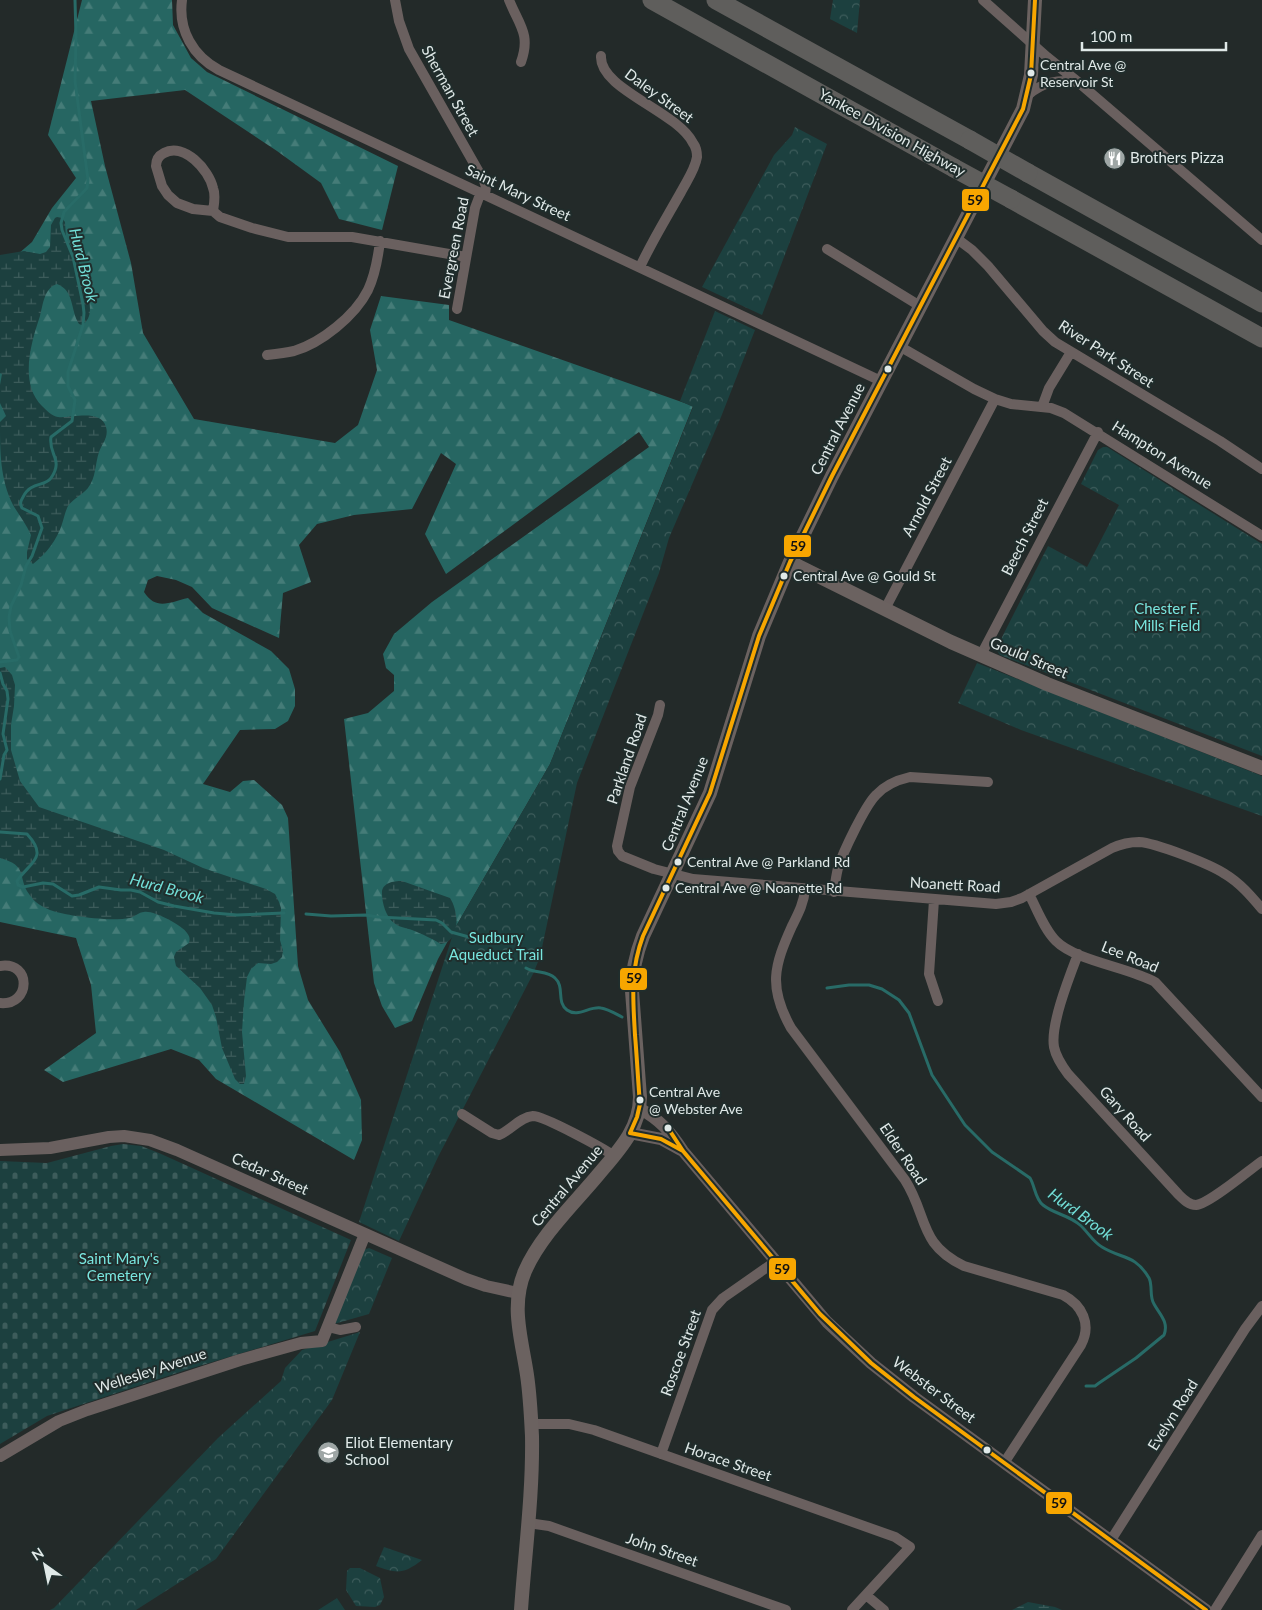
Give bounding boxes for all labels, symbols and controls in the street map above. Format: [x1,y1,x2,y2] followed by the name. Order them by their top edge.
[1082,20,1226,52] scale bar
[1090,27,1132,45] text: 100 m
[418,42,484,140] street label: Sherman Street
[1040,56,1127,90] place label: Central Ave @ Reservoir St
[622,64,698,127] street label: Daley Street
[1026,68,1036,78] marker: Central Ave @ Reservoir St
[816,84,969,180] street label: Yankee Division Highway
[1102,146,1126,170] restaurant icon: Brothers Pizza
[1130,148,1224,166] place label: Brothers Pizza
[463,160,574,225] street label: Saint Mary Street
[961,188,990,212] line badge: 59
[967,191,983,208] text: 59
[434,195,472,300] street label: Evergreen Road
[66,226,103,304] water label: Hurd Brook
[1056,316,1158,391] street label: River Park Street
[883,364,893,374] unlabelled marker
[806,380,868,478] street label: Central Avenue
[1109,416,1216,492] street label: Hampton Avenue
[898,453,955,539] street label: Arnold Street
[997,494,1052,578] street label: Beech Street
[783,534,812,558] line badge: 59
[790,537,806,554] text: 59
[793,567,936,584] place label: Central Ave @ Gould St
[779,571,789,581] marker: Central Ave @ Gould St
[1134,599,1200,634] park label: Chester F. Mills Field
[988,633,1072,682] street label: Gould Street
[602,711,650,806] street label: Parkland Road
[657,753,711,854] street label: Central Avenue
[687,853,850,870] place label: Central Ave @ Parkland Rd
[673,857,683,867] marker: Central Ave @ Parkland Rd
[128,869,207,907] water label: Hurd Brook
[909,873,1001,895] street label: Noanett Road
[675,879,842,896] place label: Central Ave @ Noanette Rd
[661,883,671,893] marker: Central Ave @ Noanette Rd
[449,928,543,963] park label: Sudbury Aqueduct Trail
[1099,936,1162,976] street label: Lee Road
[619,967,648,991] line badge: 59
[626,969,642,986] text: 59
[1096,1082,1155,1145] street label: Gary Road
[649,1083,743,1117] place label: Central Ave @ Webster Ave
[635,1095,645,1105] marker: Central Ave @ Webster Ave
[877,1119,931,1188] street label: Elder Road
[663,1123,673,1133] unlabelled marker
[527,1141,606,1230] street label: Central Avenue
[229,1148,312,1198] street label: Cedar Street
[1045,1184,1118,1244] water label: Hurd Brook
[79,1249,159,1284] park label: Saint Mary's Cemetery
[768,1257,797,1281] line badge: 59
[774,1260,790,1277] text: 59
[656,1306,704,1398] street label: Roscoe Street
[93,1344,209,1396] street label: Wellesley Avenue
[890,1352,980,1427] street label: Webster Street
[1143,1376,1201,1453] street label: Evelyn Road
[345,1433,453,1468] place label: Eliot Elementary School
[682,1438,775,1485] street label: Horace Street
[317,1440,341,1464] school or university icon: Eliot Elementary School
[982,1445,992,1455] unlabelled marker
[1045,1491,1073,1515] line badge: 59
[1051,1494,1067,1511] text: 59
[624,1528,701,1570] street label: John Street
[20,1540,70,1590] north arrow
[28,1544,47,1564] text: N

